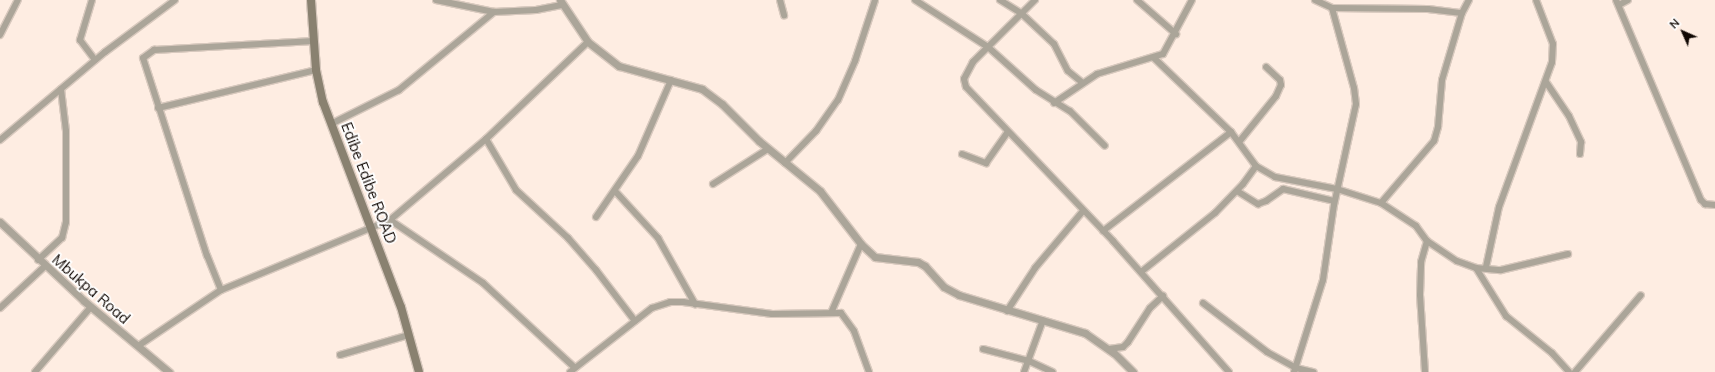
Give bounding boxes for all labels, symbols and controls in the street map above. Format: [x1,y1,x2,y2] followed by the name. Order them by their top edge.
[1663,12,1703,52] north arrow
[1667,16,1682,31] text: N
[338,120,400,246] street label: Edibe Edibe ROAD
[49,250,133,328] street label: Mbukpa Road

